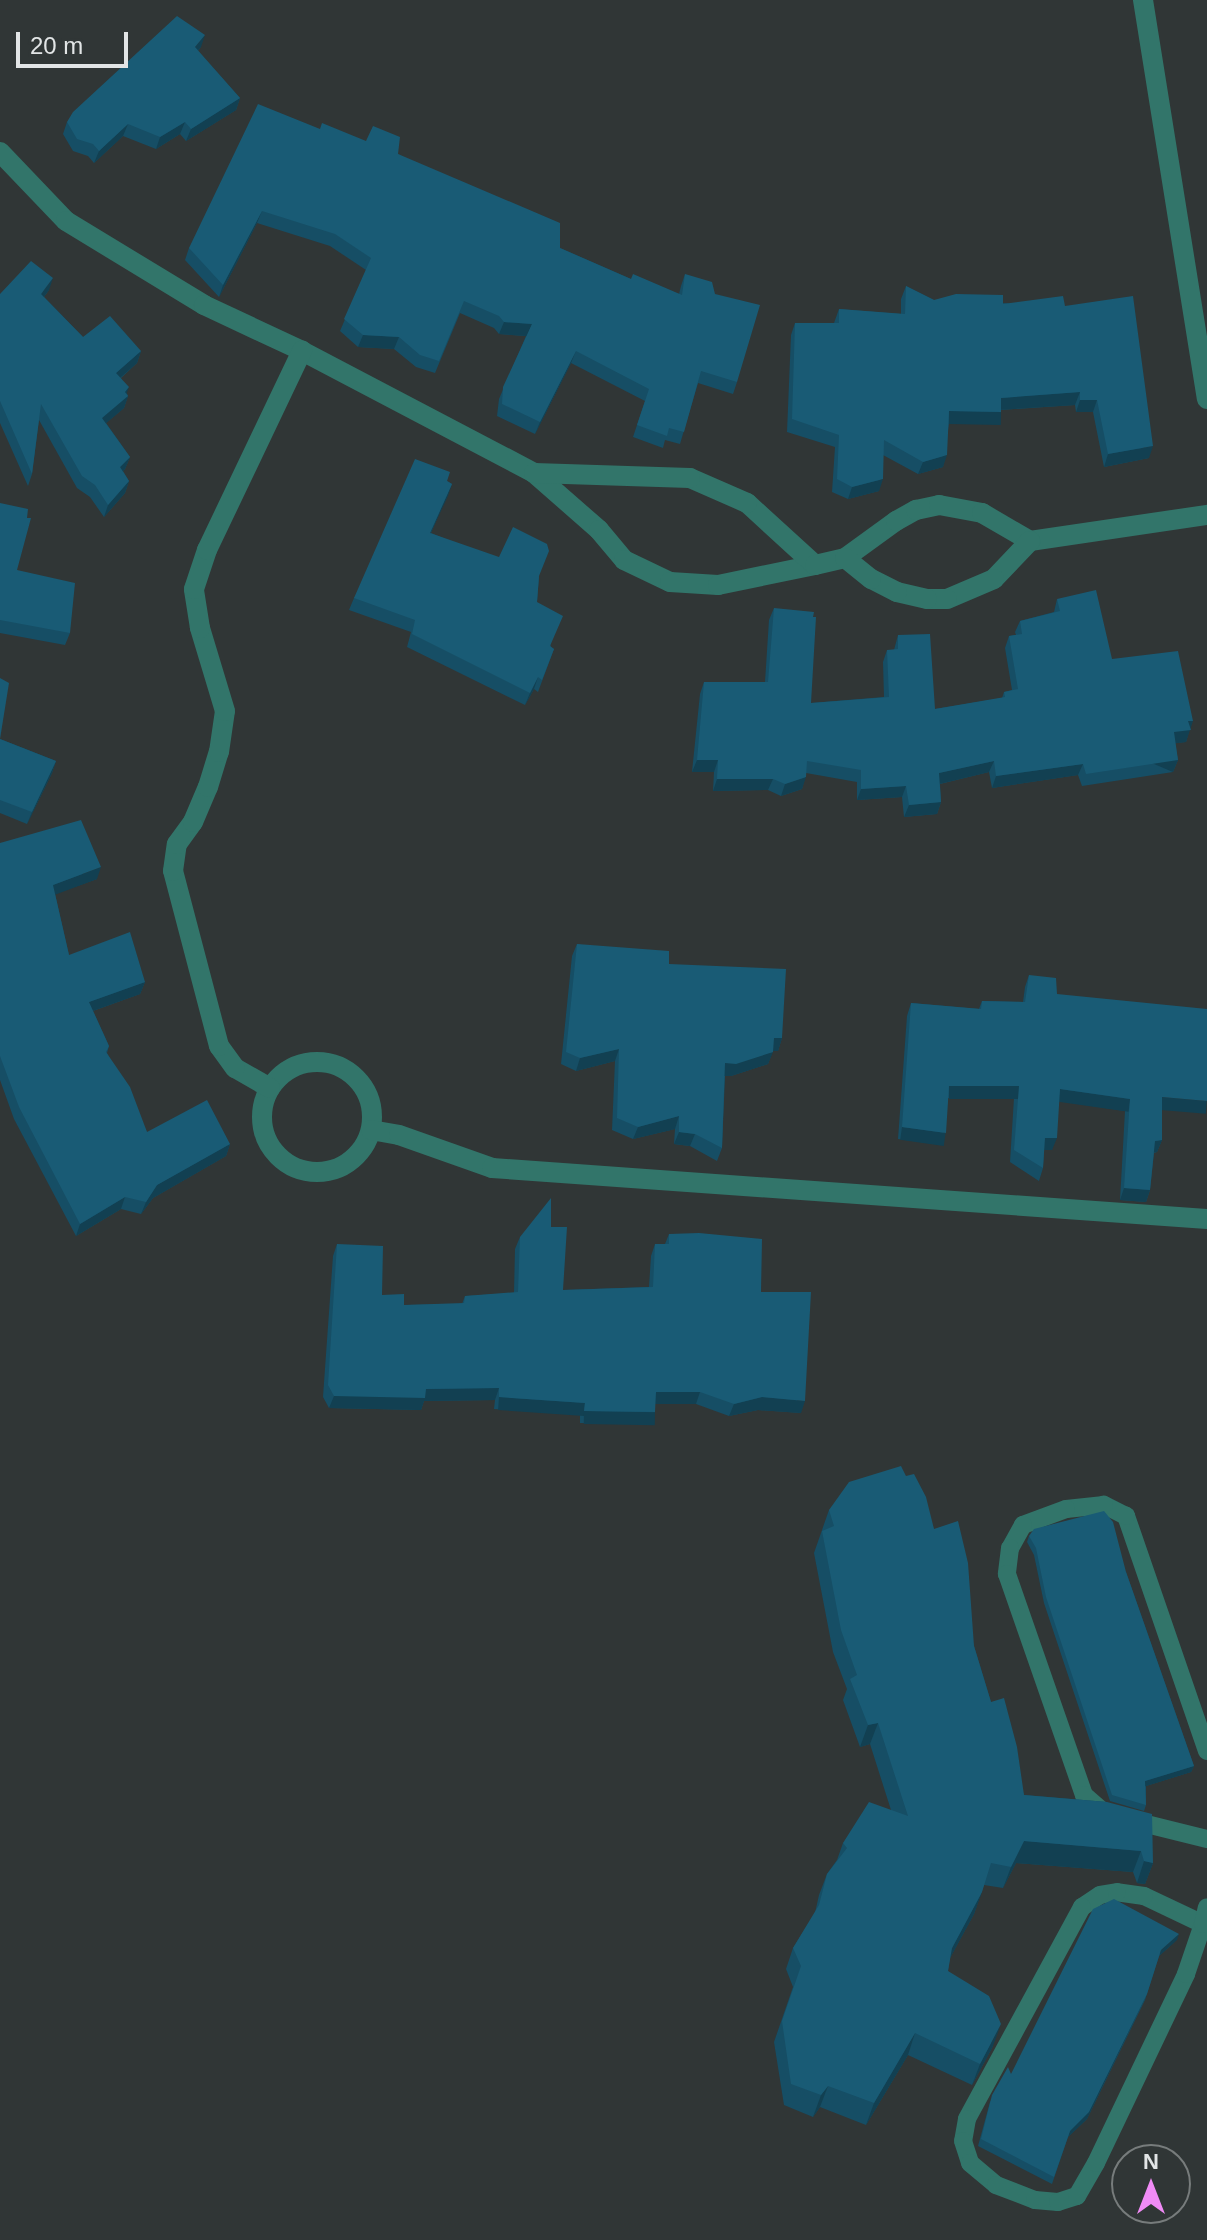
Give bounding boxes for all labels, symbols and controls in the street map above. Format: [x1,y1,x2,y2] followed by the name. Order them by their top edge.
[20,16,132,66] scale bar
[30,32,83,59] text: 20 m
[1111,2144,1191,2224] north arrow
[1143,2149,1159,2174] text: N

